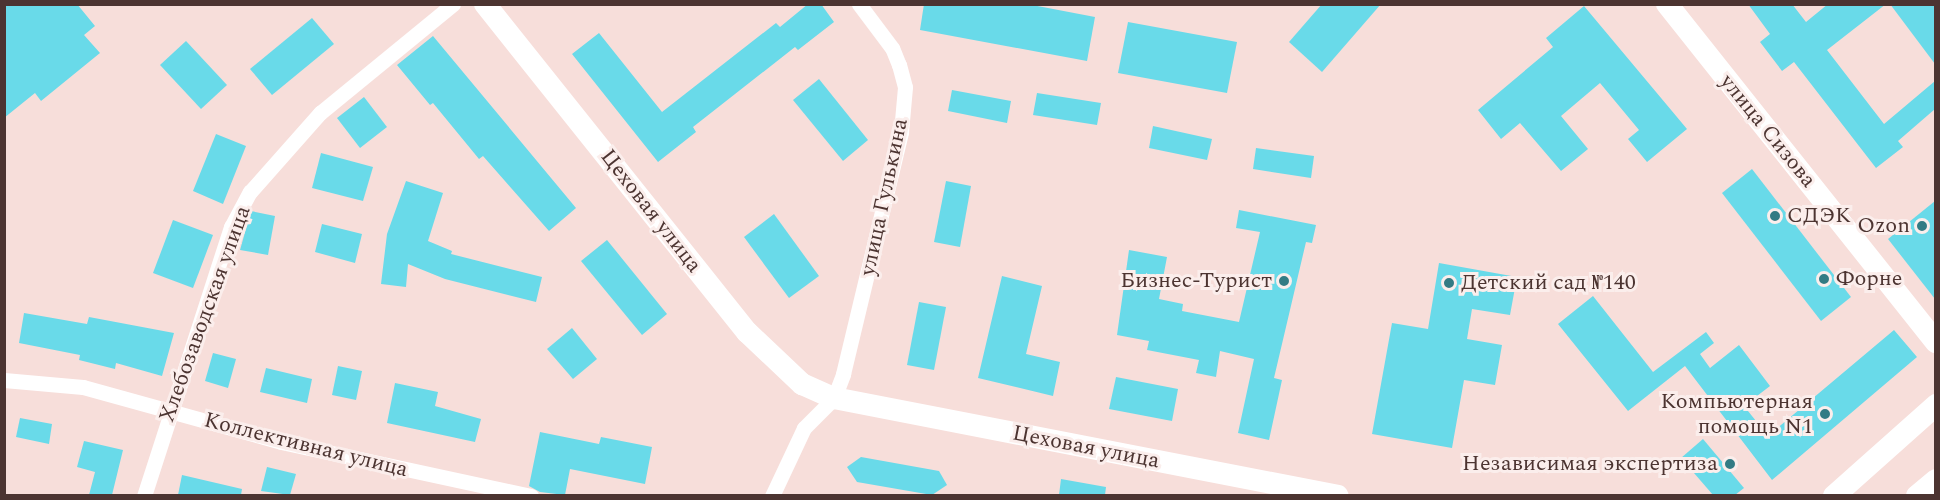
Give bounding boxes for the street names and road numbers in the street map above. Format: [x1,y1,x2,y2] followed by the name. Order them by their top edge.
[1714,69,1822,193] street label: улица Сизова
[854,116,914,278] street label: улица Гулькина
[595,144,707,278] street label: Цеховая улица
[154,202,256,426] street label: Хлебозаводская улица
[201,407,411,483] street label: Коллективная улица
[1010,420,1162,474] street label: Цеховая улица

